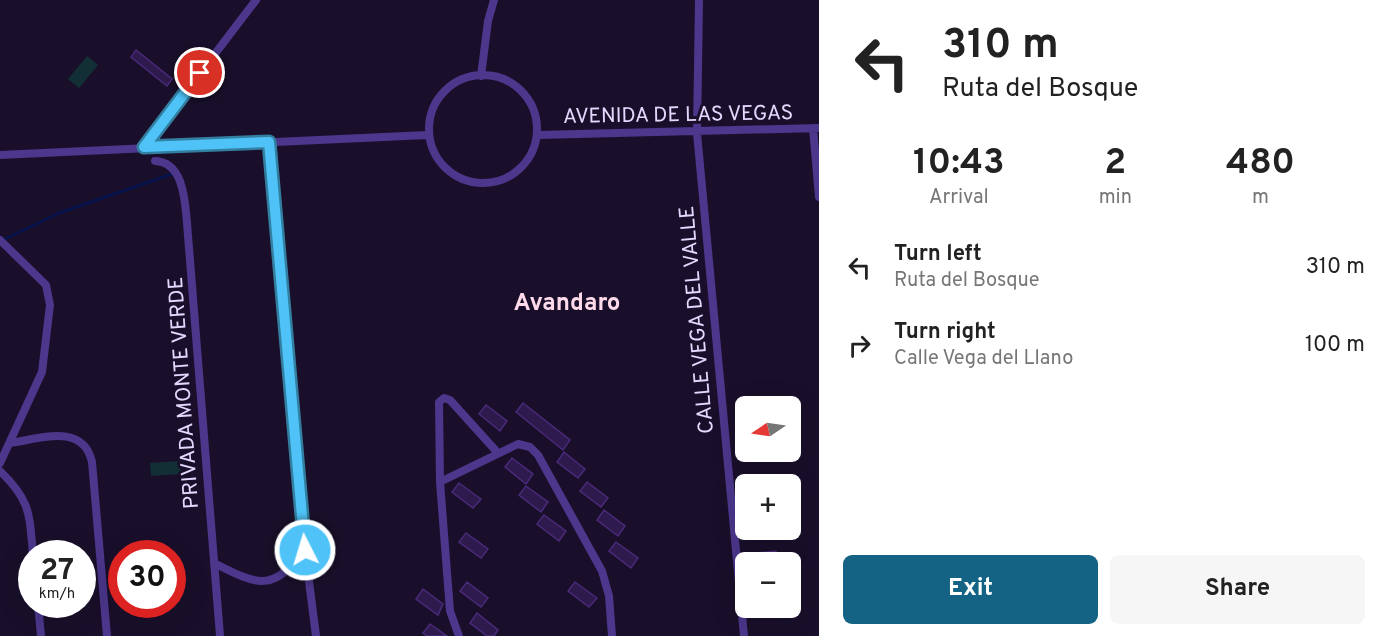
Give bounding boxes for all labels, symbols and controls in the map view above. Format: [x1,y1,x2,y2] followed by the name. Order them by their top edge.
[942,20,1059,73] text: 310 m
[843,24,921,102] icon: left
[174,47,225,98] pin
[183,56,216,89] icon: arrive
[942,72,1138,106] text: Ruta del Bosque
[563,100,793,131] street label: AVENIDA DE LAS VEGAS
[913,141,1005,187] text: 10:43
[1104,141,1126,187] text: 2
[1226,141,1295,187] text: 480
[929,185,989,211] text: Arrival
[1099,185,1132,211] text: min
[1252,185,1269,211] text: m
[674,205,721,435] street label: CALLE VEGA DEL VALLE
[894,241,982,268] text: Turn left
[843,251,876,284] icon: left
[1306,254,1365,281] text: 310 m
[894,268,1039,294] text: Ruta del Bosque
[163,276,206,510] street label: PRIVADA MONTE VERDE
[514,289,620,319] district label: Avandaro
[894,319,996,346] text: Turn right
[843,329,876,362] icon: right
[1305,332,1365,359] text: 100 m
[894,346,1073,372] text: Calle Vega del Llano
[735,396,801,462] north arrow
[735,396,801,618] map controls
[735,474,801,540] button: +
[273,518,337,582] position arrow
[108,540,186,618] speed limit sign: 30
[735,552,801,618] button: −
[40,553,74,590] text: 27
[843,555,1098,624] button: Exit
[1110,555,1365,624] button: Share
[39,585,75,604] text: km/h

